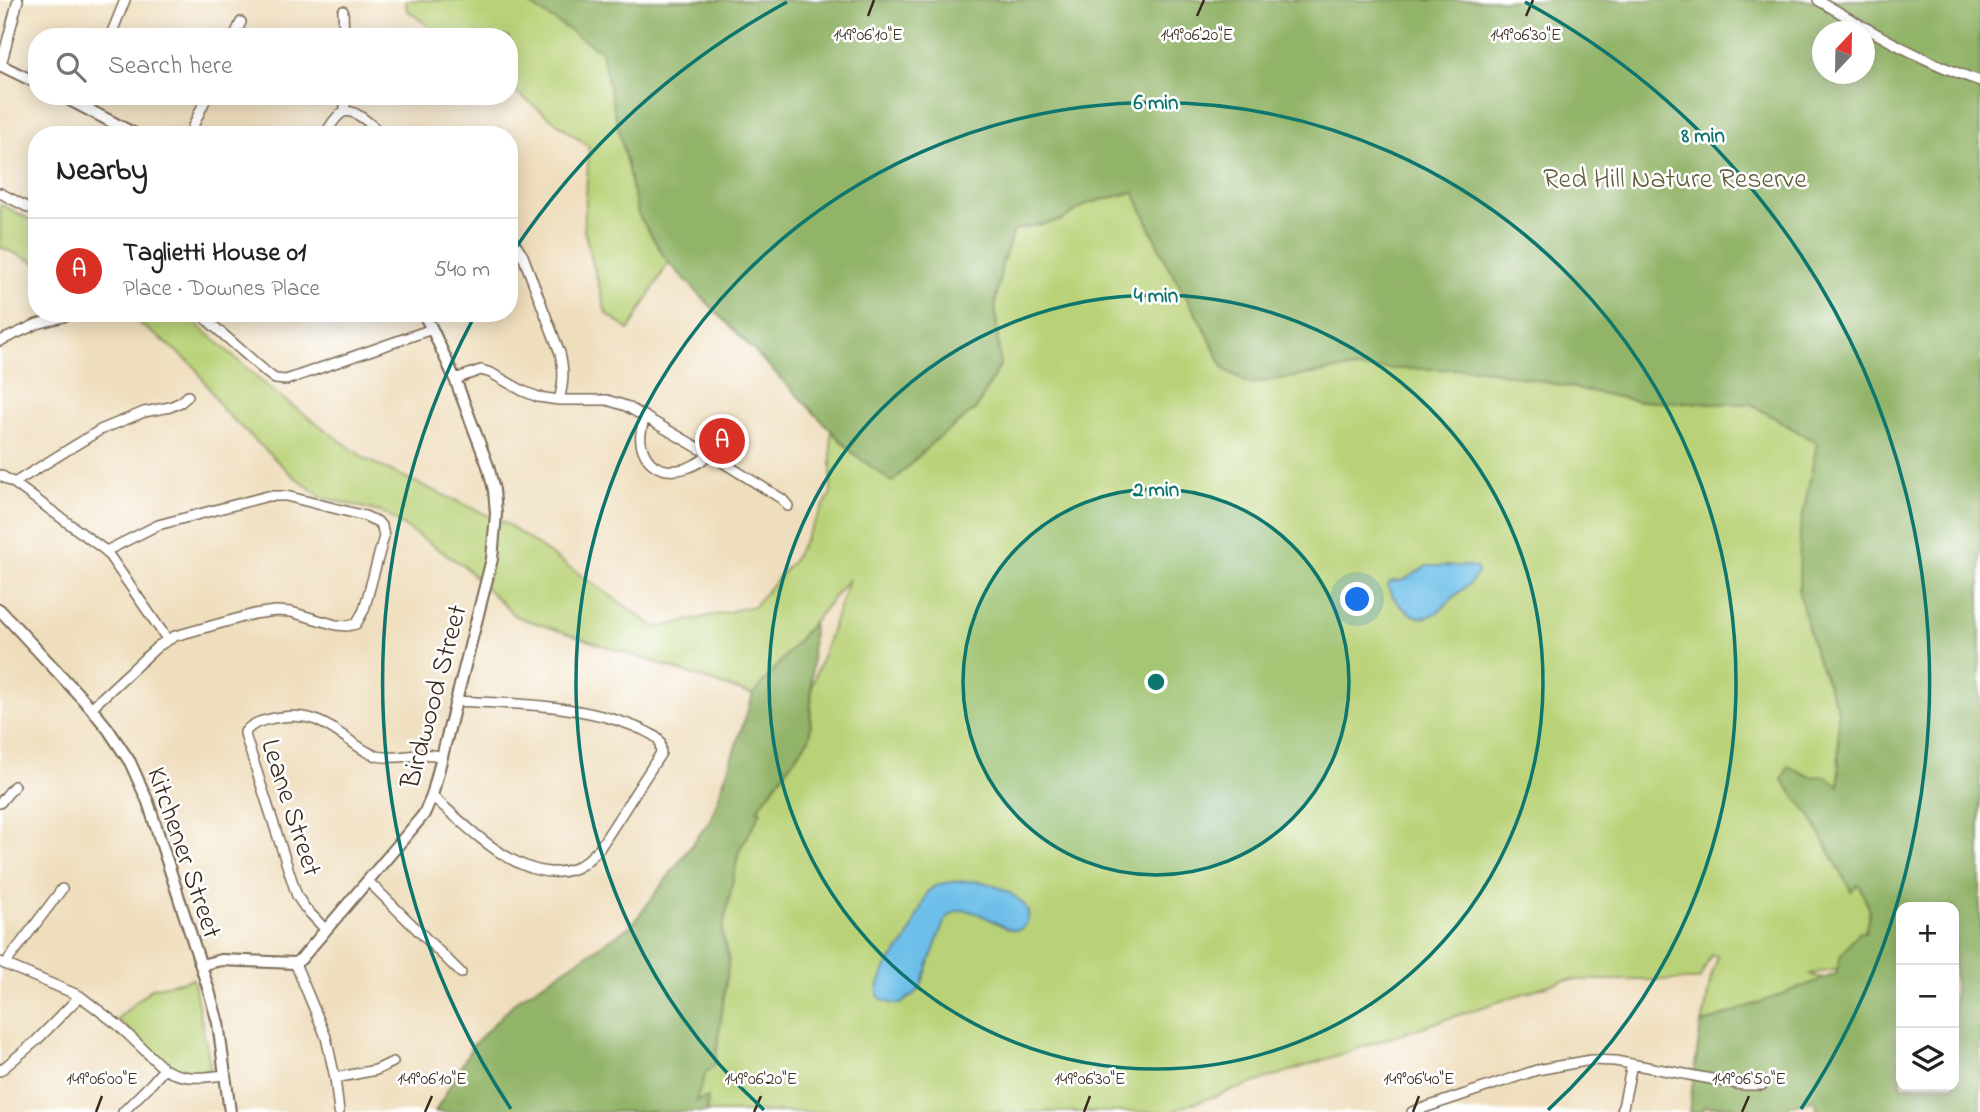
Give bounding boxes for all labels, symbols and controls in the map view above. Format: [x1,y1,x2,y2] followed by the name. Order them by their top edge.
[1812,21,1875,84] north arrow
[833,23,903,49] text: 149°06'10"E
[1161,23,1233,49] text: 149°06'20"E
[1490,23,1562,49] text: 149°06'30"E
[28,28,518,105] search box
[52,48,90,86] icon: search
[108,48,233,86] text: Search here
[1134,89,1178,119] text: 6 min
[1680,122,1725,152] text: 8 min
[56,150,148,194] text: Nearby
[1543,160,1807,201] park label: Red Hill Nature Reserve
[123,235,306,273] text: Taglietti House 01
[72,254,86,287] text: A
[434,254,490,287] text: 540 m
[123,273,320,306] text: Place · Downes Place
[1134,282,1178,312] text: 4 min
[699,415,745,467] pin: A
[1132,476,1179,506] text: 2 min
[1340,582,1374,616] your location
[391,600,480,794] street label: Birdwood Street
[1144,670,1168,694] centre of rings
[248,734,331,882] street label: Leane Street
[134,762,231,944] street label: Kitchener Street
[1896,902,1959,1091] map controls
[1896,902,1959,965] button: +
[1896,965,1959,1028] button: −
[1896,1028,1959,1091] button: layers
[66,1067,138,1093] text: 149°06'00"E
[397,1067,467,1093] text: 149°06'10"E
[725,1067,797,1093] text: 149°06'20"E
[1054,1067,1126,1093] text: 149°06'30"E
[1383,1067,1455,1093] text: 149°06'40"E
[1712,1067,1786,1093] text: 149°06'50"E

